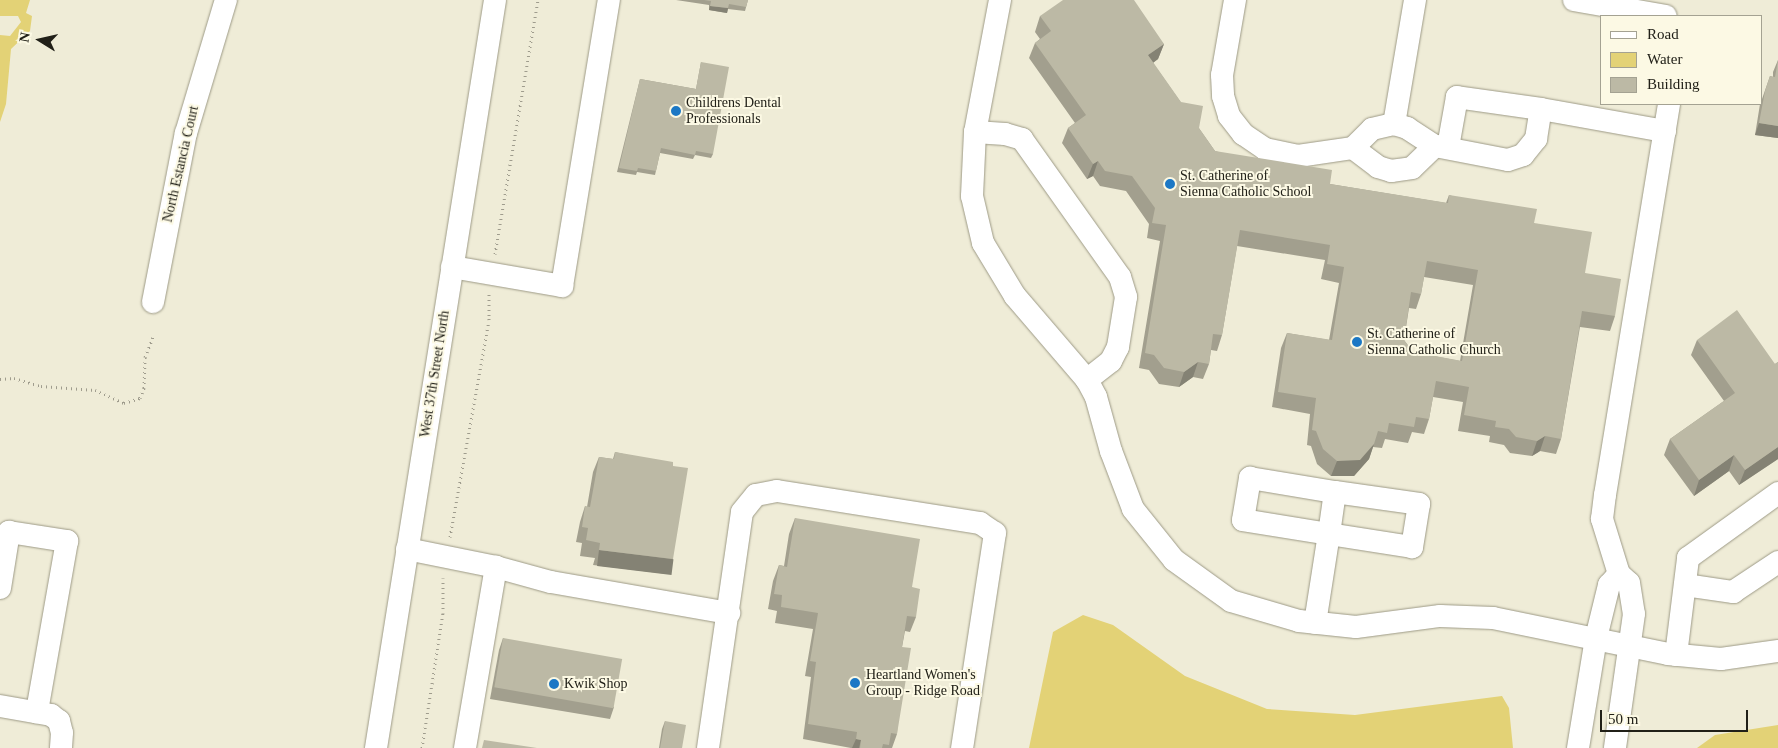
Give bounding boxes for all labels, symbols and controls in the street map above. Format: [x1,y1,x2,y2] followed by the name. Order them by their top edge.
[15,15,65,65] north arrow
[1600,15,1763,105] legend
[1647,26,1679,42] text: Road
[16,31,33,44] text: N
[1647,51,1682,67] text: Water
[1647,76,1700,92] text: Building
[686,95,781,128] place label: Childrens Dental Professionals
[159,104,203,224] street label: North Estancia Court
[670,105,682,117] marker: Childrens Dental Professionals
[1180,168,1311,200] place label: St. Catherine of Sienna Catholic School
[1164,178,1176,190] marker: St. Catherine of Sienna Catholic School
[417,309,453,439] street label: West 37th Street North
[1367,326,1501,358] place label: St. Catherine of Sienna Catholic Church
[1351,336,1363,348] marker: St. Catherine of Sienna Catholic Church
[866,667,980,700] place label: Heartland Women's Group - Ridge Road
[564,676,627,692] place label: Kwik Shop
[848,676,862,690] marker: Heartland Women's Group - Ridge Road
[548,678,560,690] marker: Kwik Shop
[1603,700,1750,732] scale bar
[1608,711,1638,727] text: 50 m

